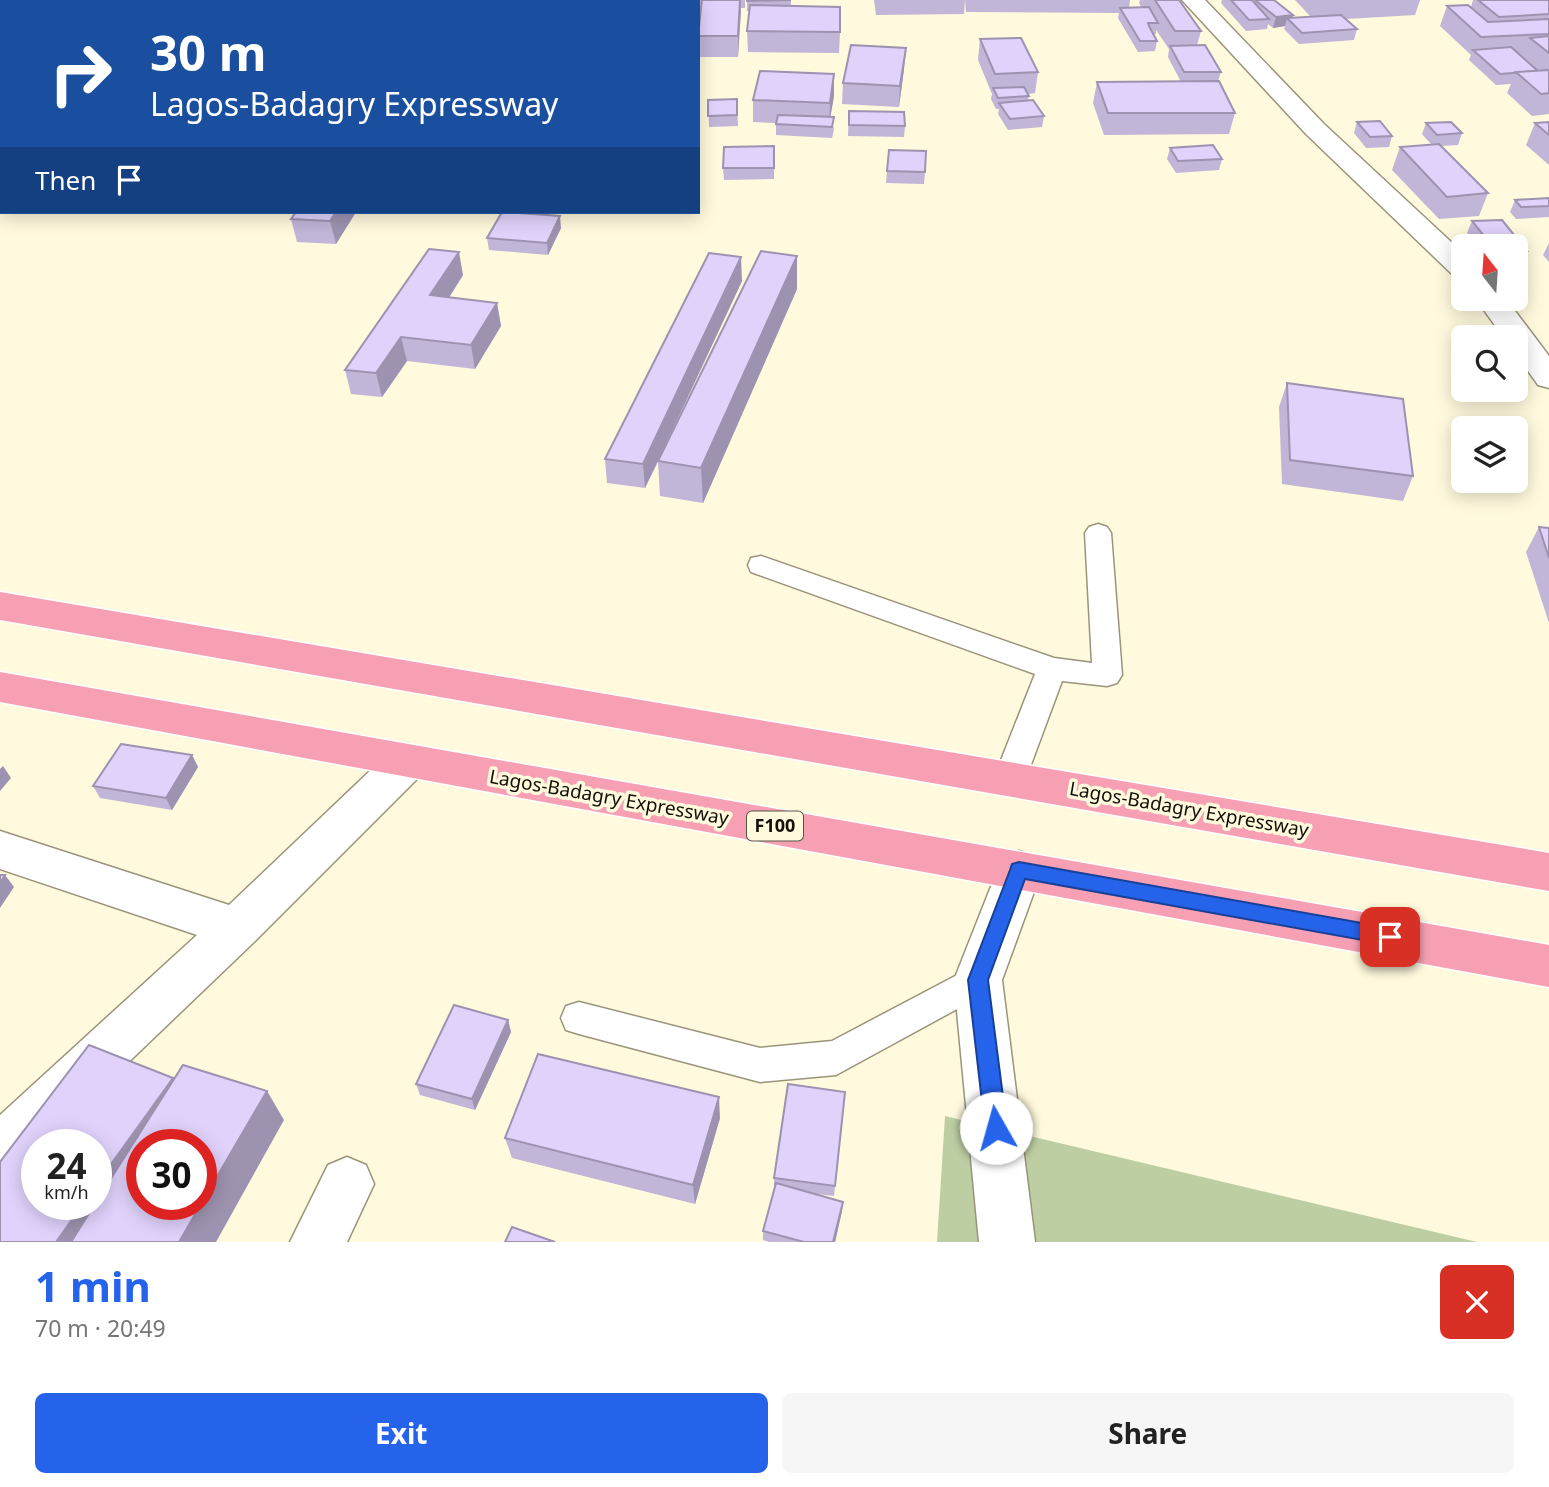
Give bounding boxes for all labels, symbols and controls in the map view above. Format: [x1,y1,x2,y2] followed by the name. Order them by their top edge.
[150,19,267,85] text: 30 m
[35,28,126,119] icon: right
[150,82,558,125] text: Lagos-Badagry Expressway
[110,161,148,199] icon: arrive
[35,162,96,198] text: Then
[1451,234,1528,312] north arrow
[1451,234,1528,493] map controls
[1451,325,1528,402] button: search
[1451,416,1528,493] button: layers
[487,763,731,831] street label: Lagos-Badagry Expressway
[1067,775,1311,843] street label: Lagos-Badagry Expressway
[747,812,803,840] road number: F100
[1360,907,1420,967] pin
[1371,918,1409,956] icon: arrive
[959,1091,1033,1165] position arrow
[126,1129,217,1220] speed limit sign: 30
[46,1142,87,1189] text: 24
[44,1180,89,1204] text: km/h
[35,1257,151,1314] text: 1 min
[1440,1265,1514,1339] button: close
[35,1312,166,1344] text: 70 m · 20:49
[35,1393,768,1473] button: Exit
[782,1393,1514,1473] button: Share

